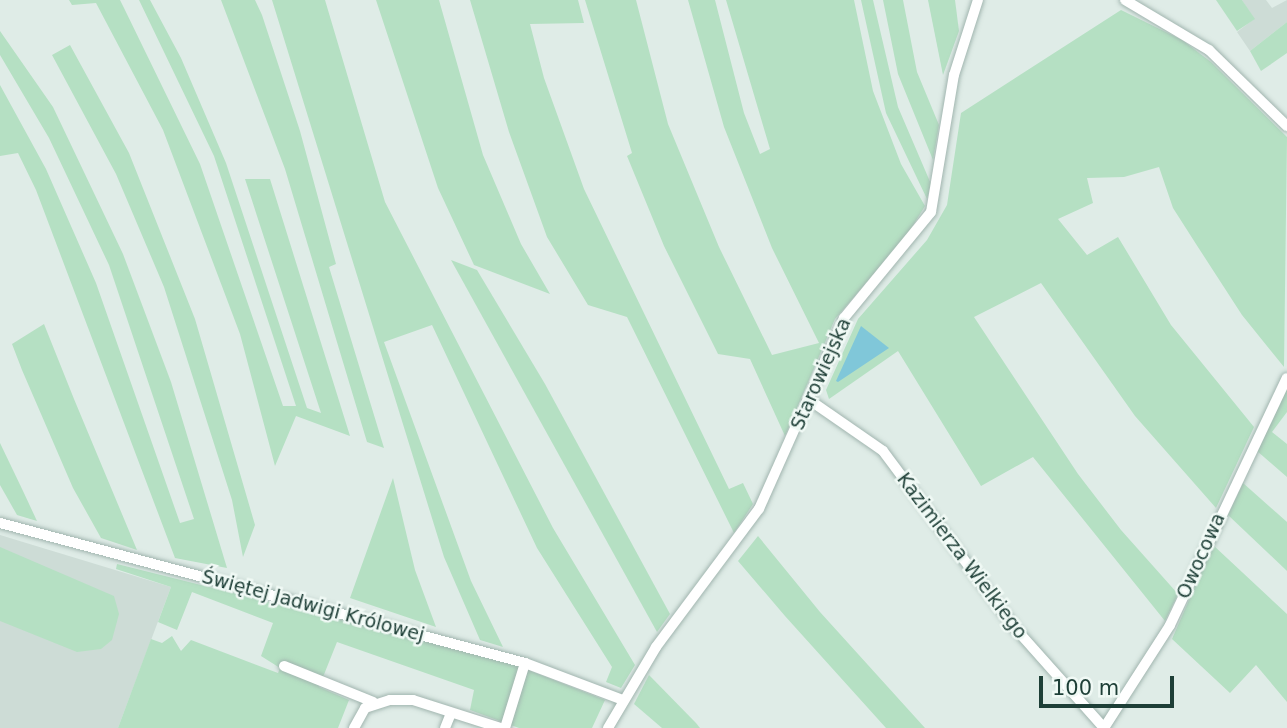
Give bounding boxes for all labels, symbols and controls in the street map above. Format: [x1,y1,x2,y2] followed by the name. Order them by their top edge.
[786,314,856,434] street label: Starowiejska
[892,468,1032,644] street label: Kazimierza Wielkiego
[1172,510,1230,602] street label: Owocowa
[199,565,427,647] street label: Świętej Jadwigi Królowej
[1042,662,1177,706] scale bar
[1052,676,1119,700] text: 100 m

